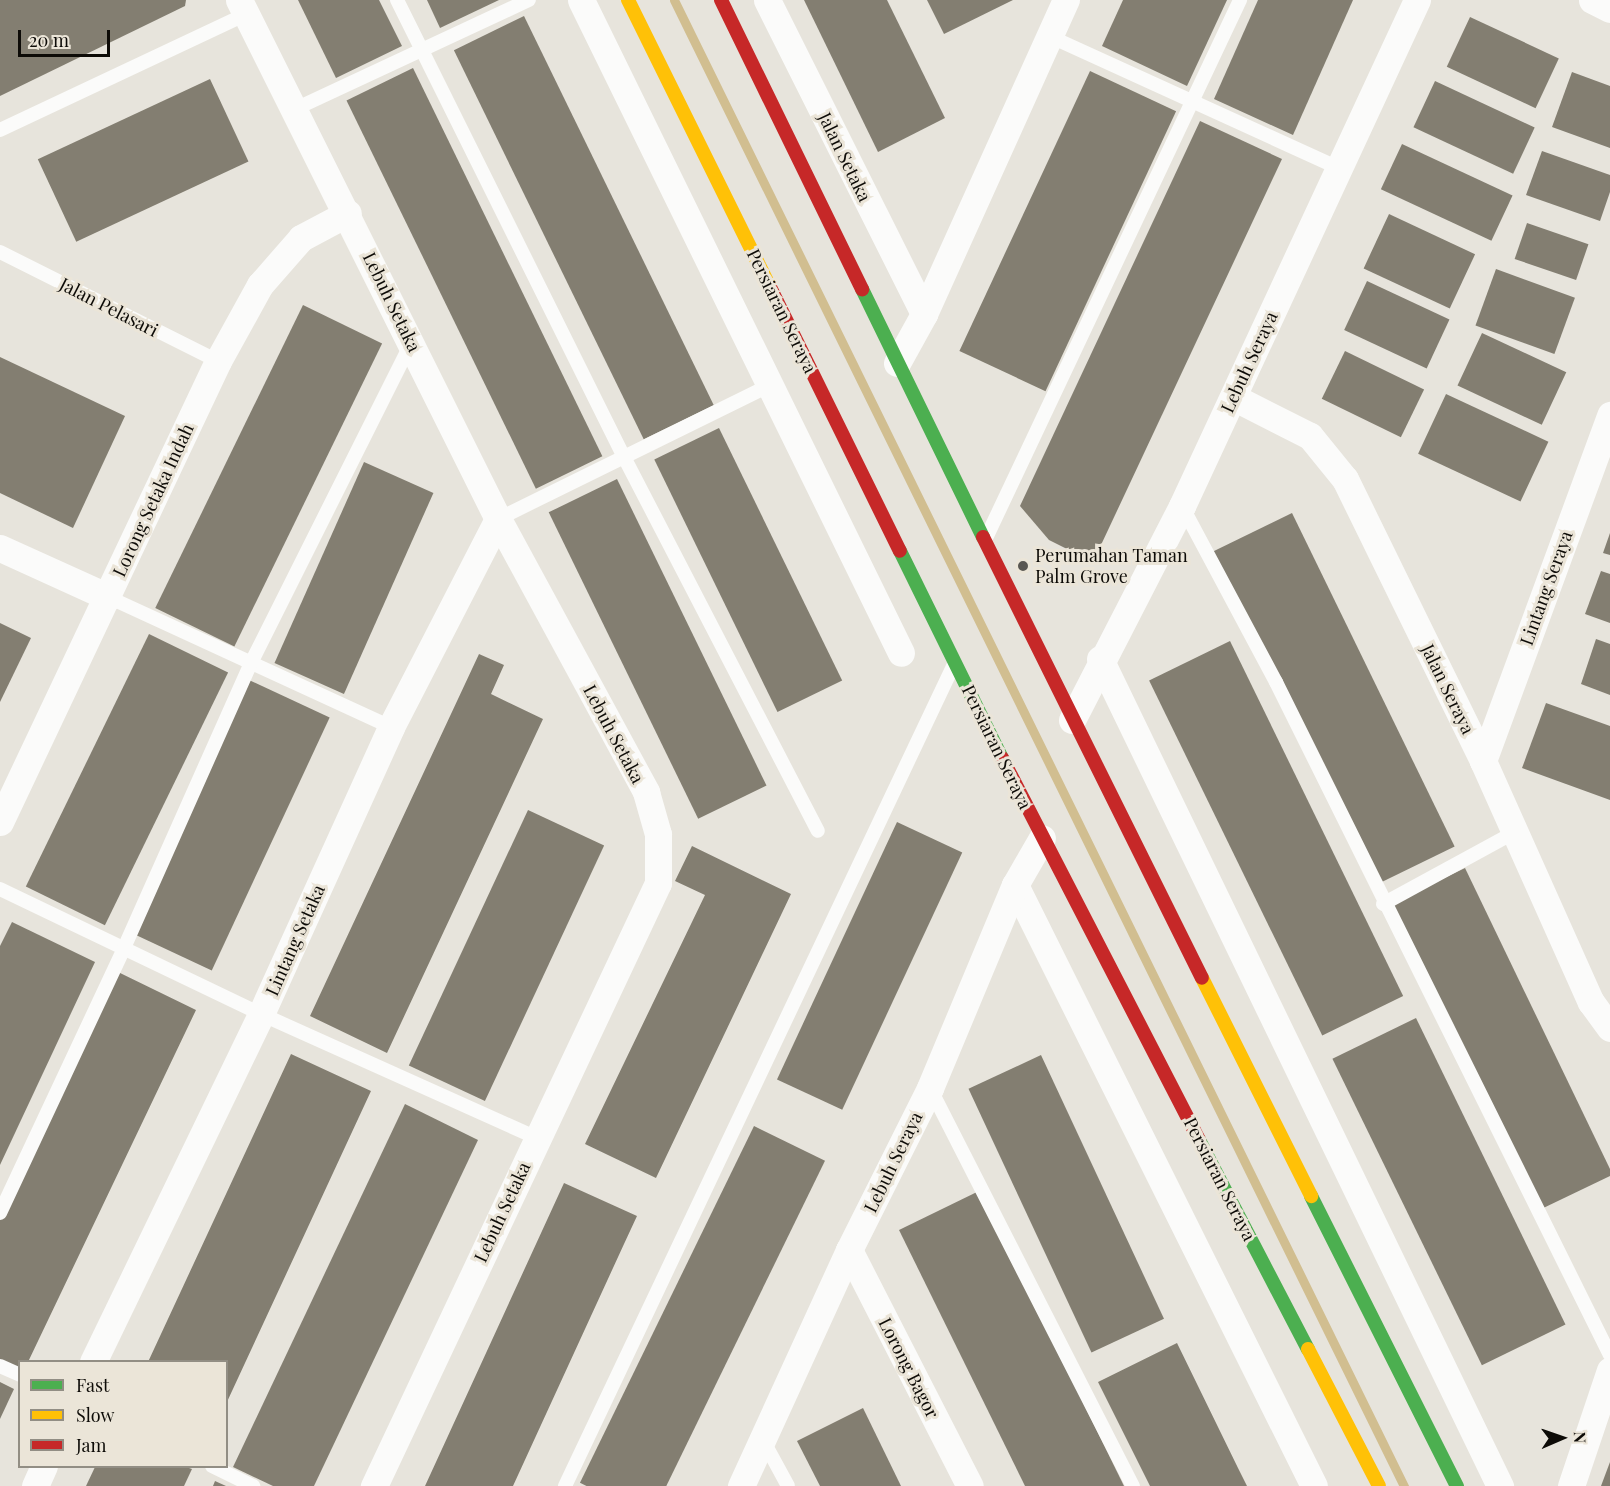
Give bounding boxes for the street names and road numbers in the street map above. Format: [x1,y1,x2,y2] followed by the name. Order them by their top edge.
[814,109,876,205] street label: Jalan Setaka
[743,245,821,377] street label: Persiaran Seraya
[359,249,425,355] street label: Lebuh Setaka
[56,273,162,341] street label: Jalan Pelasari
[1216,308,1282,416] street label: Lebuh Seraya
[108,420,198,580] street label: Lorong Setaka Indah
[1515,528,1577,648] street label: Lintang Seraya
[1417,640,1479,738] street label: Jalan Seraya
[579,681,649,787] street label: Lebuh Setaka
[958,681,1036,813] street label: Persiaran Seraya
[261,881,329,999] street label: Lintang Setaka
[859,1108,927,1216] street label: Lebuh Seraya
[1180,1114,1260,1244] street label: Persiaran Seraya
[469,1158,535,1266] street label: Lebuh Setaka
[874,1314,944,1422] street label: Lorong Bagor

